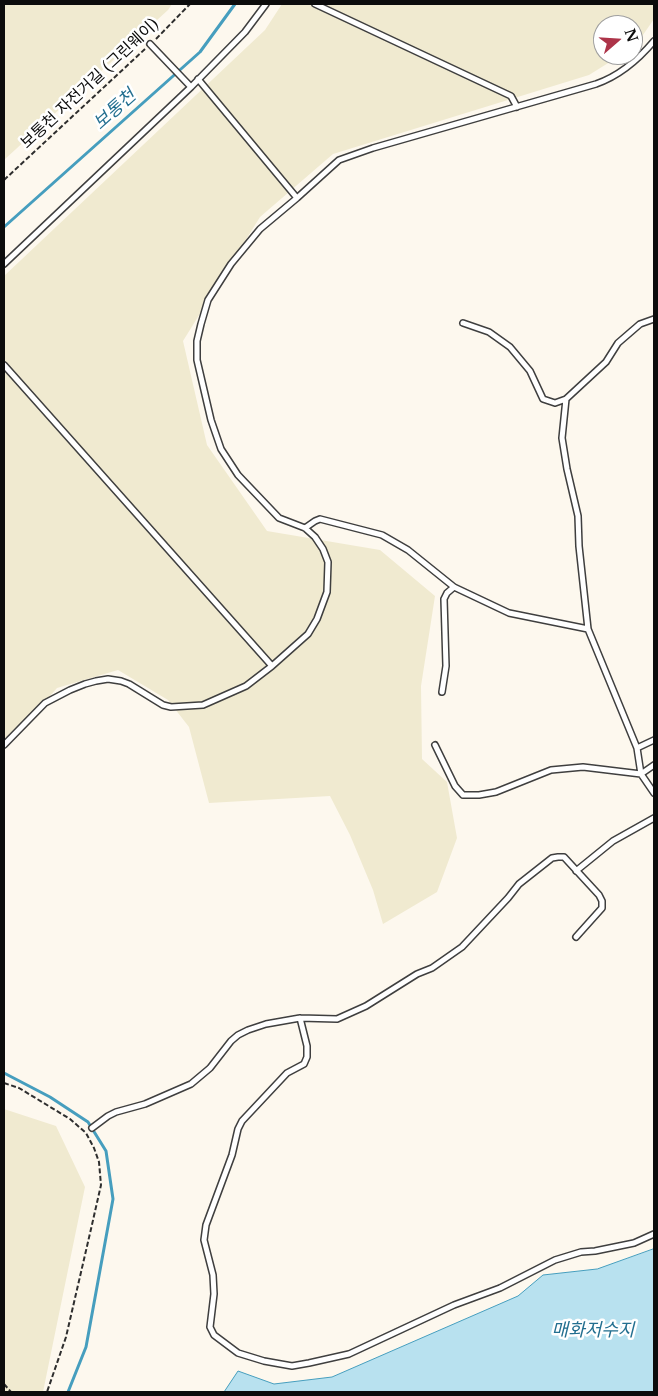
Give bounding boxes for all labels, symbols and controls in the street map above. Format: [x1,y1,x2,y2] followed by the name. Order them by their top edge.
[17,15,163,153] street label: 보통천 자전거길 (그린웨이)
[593,15,643,65] north arrow
[621,26,642,45] text: N
[89,85,141,135] water label: 보통천
[552,1320,634,1342] water label: 매화저수지

